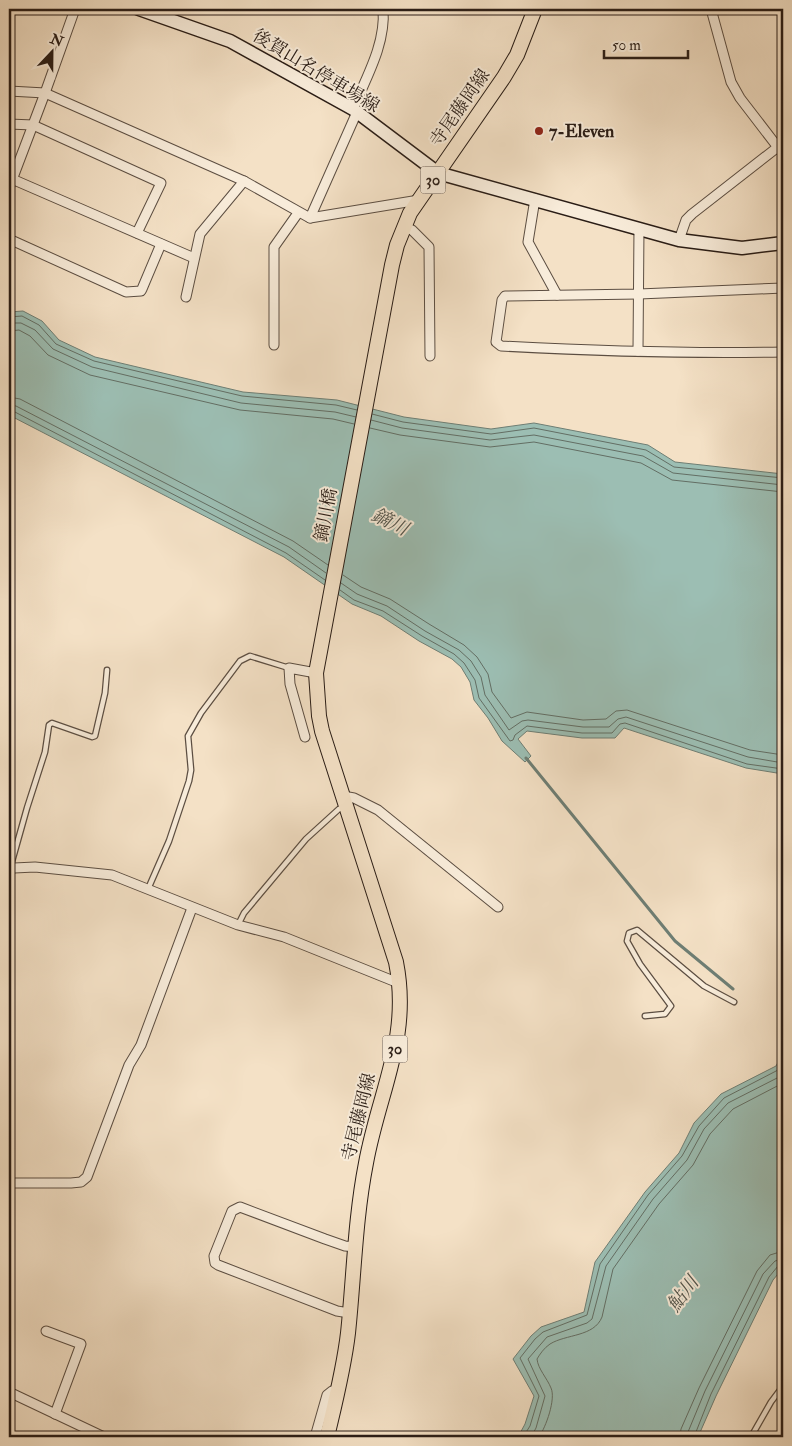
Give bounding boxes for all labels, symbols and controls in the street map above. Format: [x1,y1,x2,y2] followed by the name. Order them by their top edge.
[248,24,384,118] street label: 後賀山名停車場線
[28,28,78,78] north arrow
[604,28,688,60] scale bar
[47,30,66,51] text: N
[612,36,641,55] text: 50 m
[425,65,495,151] street label: 寺尾藤岡線
[549,120,615,143] place label: 7-Eleven
[533,125,545,137] marker: 7-Eleven
[420,166,446,194] road number: 30
[310,486,342,544] street label: 鏑川橋
[368,503,414,542] water label: 鏑川
[382,1036,408,1062] road number: 30
[337,1071,381,1163] street label: 寺尾藤岡線
[662,1270,705,1316] water label: 鮎川

